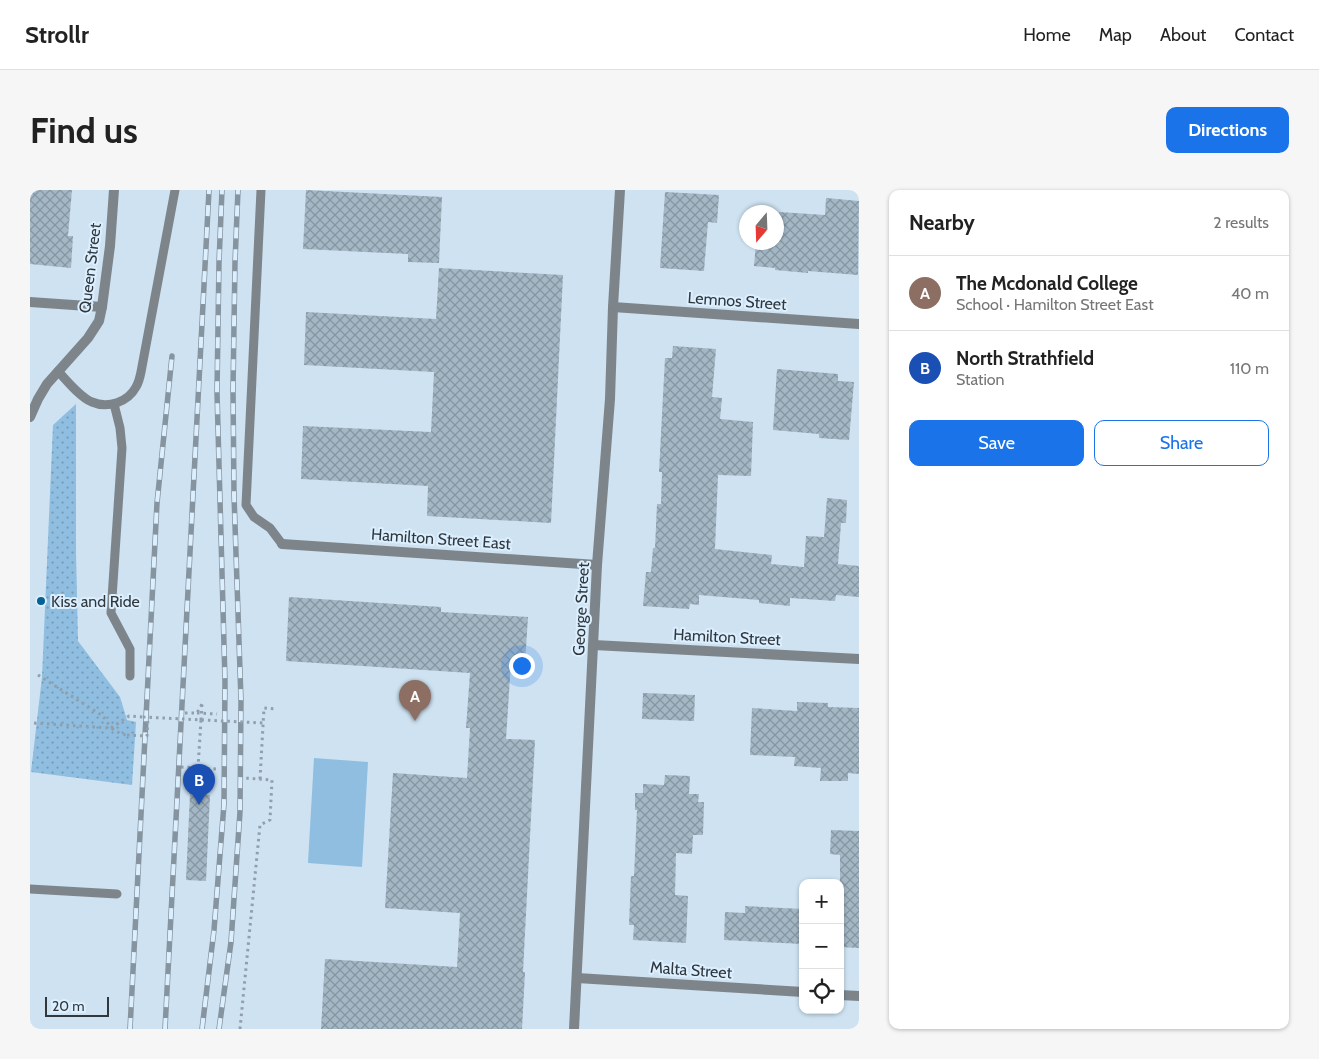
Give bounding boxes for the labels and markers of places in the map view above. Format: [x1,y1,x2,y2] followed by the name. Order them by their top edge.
[51,592,140,611] place label: Kiss and Ride
[35,595,47,607] marker: Kiss and Ride
[399,680,431,721] pin: A
[183,764,215,805] pin: B

